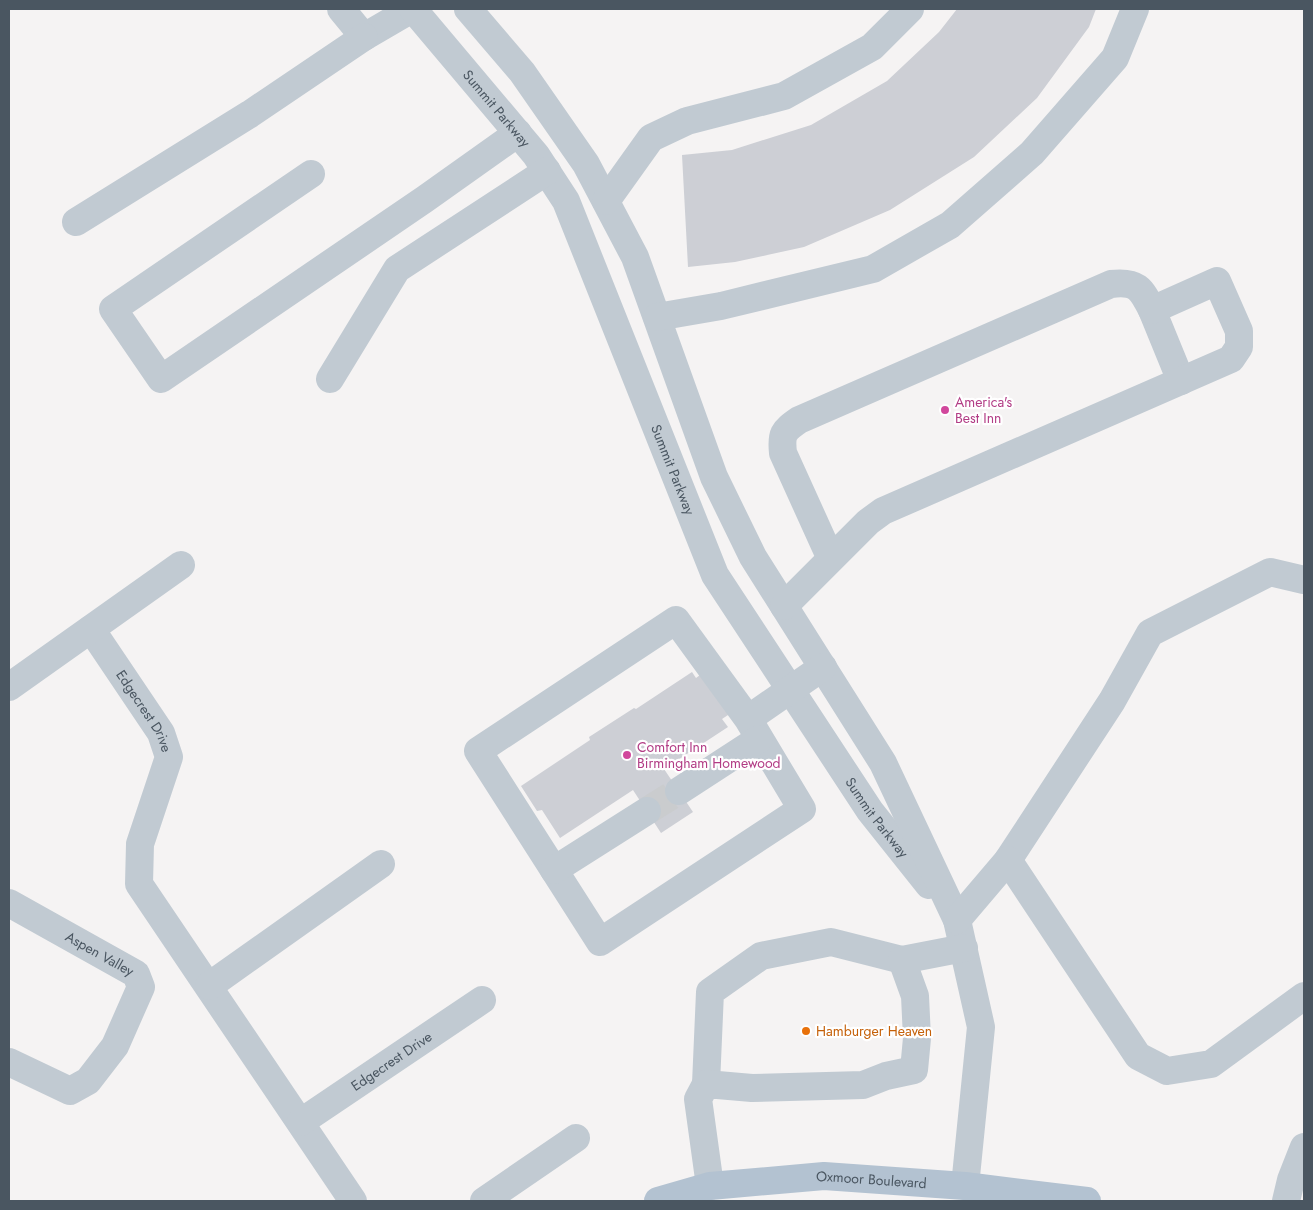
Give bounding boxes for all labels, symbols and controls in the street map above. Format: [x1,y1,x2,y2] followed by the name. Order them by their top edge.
[458,65,536,152] street label: Summit Parkway
[955,392,1012,428] place label: America's Best Inn
[939,404,951,416] marker: America's Best Inn
[646,422,700,519] street label: Summit Parkway
[111,666,177,755] street label: Edgecrest Drive
[637,737,781,773] place label: Comfort Inn Birmingham Homewood
[621,749,633,761] marker: Comfort Inn Birmingham Homewood
[840,773,914,863] street label: Summit Parkway
[62,927,139,981] street label: Aspen Valley
[816,1021,932,1041] place label: Hamburger Heaven
[800,1025,812,1037] marker: Hamburger Heaven
[347,1027,436,1096] street label: Edgecrest Drive
[815,1166,927,1193] street label: Oxmoor Boulevard

